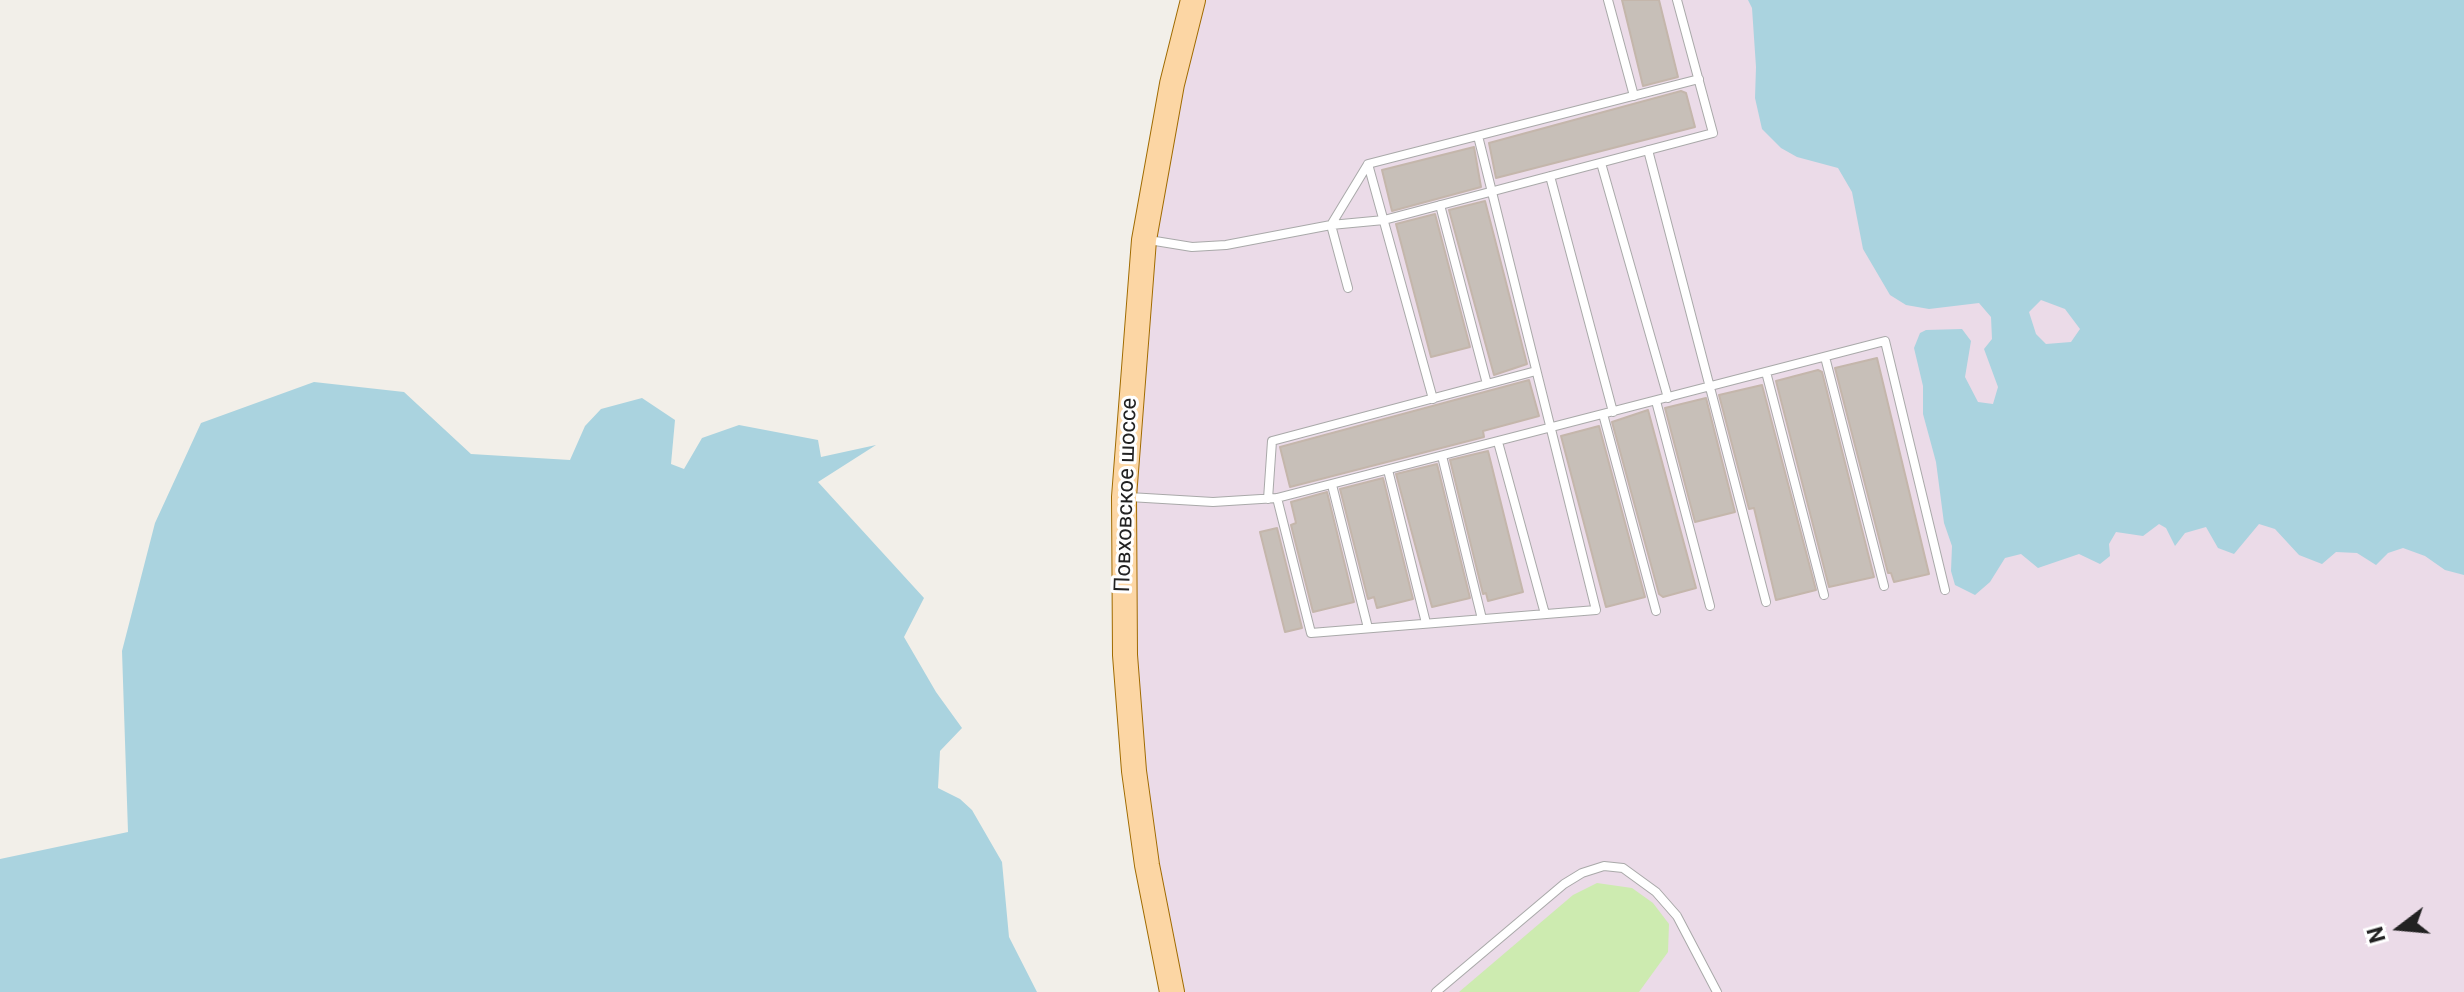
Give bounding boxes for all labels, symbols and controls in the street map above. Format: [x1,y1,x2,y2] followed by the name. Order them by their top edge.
[1110,397,1144,593] street label: Повховское шоссе
[2360,888,2440,968] north arrow
[2362,924,2391,946] text: N

